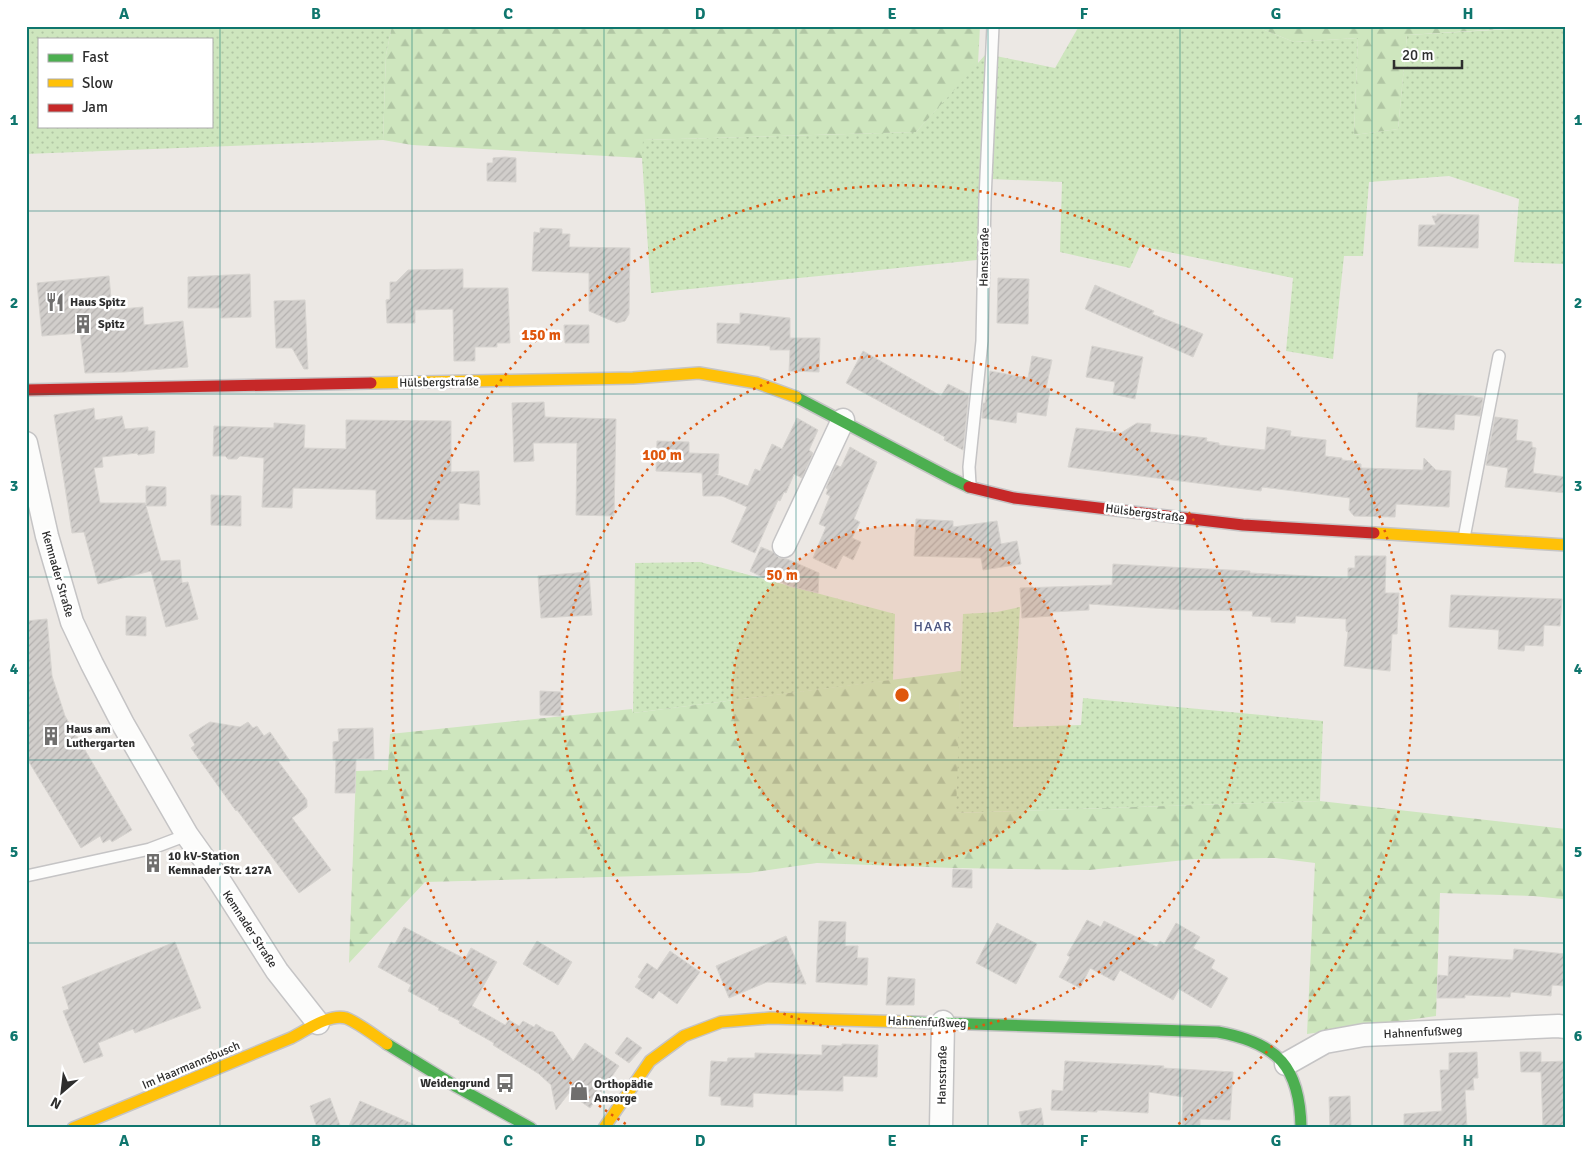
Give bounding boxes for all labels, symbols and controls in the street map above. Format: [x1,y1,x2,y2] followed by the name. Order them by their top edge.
[119,4,130,24] text: A
[311,4,321,24] text: B
[503,4,513,24] text: C
[695,4,706,24] text: D
[887,4,897,24] text: E
[1080,4,1089,24] text: F
[1271,4,1281,24] text: G
[1463,4,1473,24] text: H
[38,38,212,128] legend
[1394,38,1462,70] scale bar
[1402,46,1433,64] text: 20 m
[82,48,109,66] text: Fast
[82,74,113,92] text: Slow
[82,98,108,116] text: Jam
[10,110,19,130] text: 1
[1574,110,1583,130] text: 1
[976,227,993,287] street label: Hansstraße
[44,291,66,313] restaurant icon: Haus Spitz
[10,293,18,313] text: 2
[1574,293,1582,313] text: 2
[70,295,126,310] place label: Haus Spitz
[72,313,94,335] building icon: Spitz
[98,317,125,332] place label: Spitz
[521,326,561,344] text: 150 m
[399,374,479,391] street label: Hülsbergstraße
[642,446,682,464] text: 100 m
[10,476,18,496] text: 3
[1574,476,1582,496] text: 3
[1104,501,1185,526] street label: Hülsbergstraße
[38,529,77,619] street label: Kemnader Straße
[766,566,798,584] text: 50 m
[914,618,952,635] district label: HAAR
[10,659,19,679] text: 4
[1574,659,1583,679] text: 4
[893,686,911,704] centre of rings
[66,722,135,751] place label: Haus am Luthergarten
[40,725,62,747] building icon: Haus am Luthergarten
[10,842,18,862] text: 5
[1574,842,1582,862] text: 5
[168,849,272,878] place label: 10 kV-Station Kemnader Str. 127A
[142,852,164,874] building icon: 10 kV-Station Kemnader Str. 127A
[219,888,280,971] street label: Kemnader Straße
[887,1014,967,1031] street label: Hahnenfußweg
[1383,1023,1463,1042] street label: Hahnenfußweg
[10,1026,19,1046] text: 6
[1574,1026,1583,1046] text: 6
[140,1038,242,1093] street label: Im Haarmannsbusch
[934,1045,951,1105] street label: Hansstraße
[38,1066,88,1116] north arrow
[494,1072,516,1094] bus stop icon: Weidengrund
[420,1076,491,1091] place label: Weidengrund
[594,1077,653,1106] place label: Orthopädie Ansorge
[568,1080,590,1102] shop icon: Orthopädie Ansorge
[48,1093,64,1113] text: N
[119,1131,130,1151] text: A
[311,1131,321,1151] text: B
[503,1131,513,1151] text: C
[695,1131,706,1151] text: D
[887,1131,897,1151] text: E
[1080,1131,1089,1151] text: F
[1271,1131,1281,1151] text: G
[1463,1131,1473,1151] text: H

